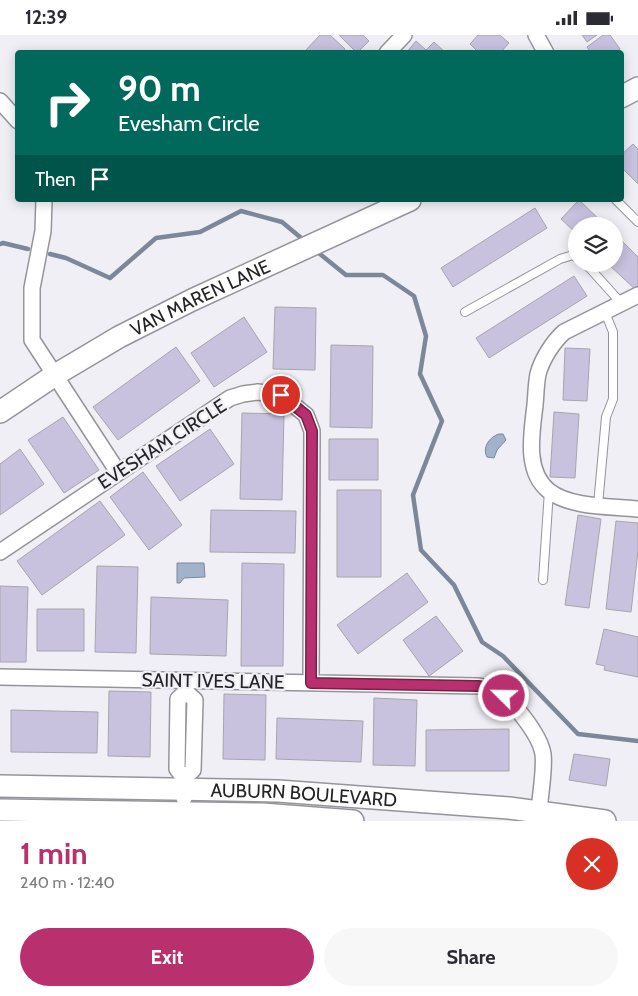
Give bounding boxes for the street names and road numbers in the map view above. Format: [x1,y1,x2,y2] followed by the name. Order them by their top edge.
[127,254,274,341] street label: VAN MAREN LANE
[94,394,230,494] street label: EVESHAM CIRCLE
[141,668,285,694] street label: SAINT IVES LANE
[210,778,398,811] street label: AUBURN BOULEVARD

